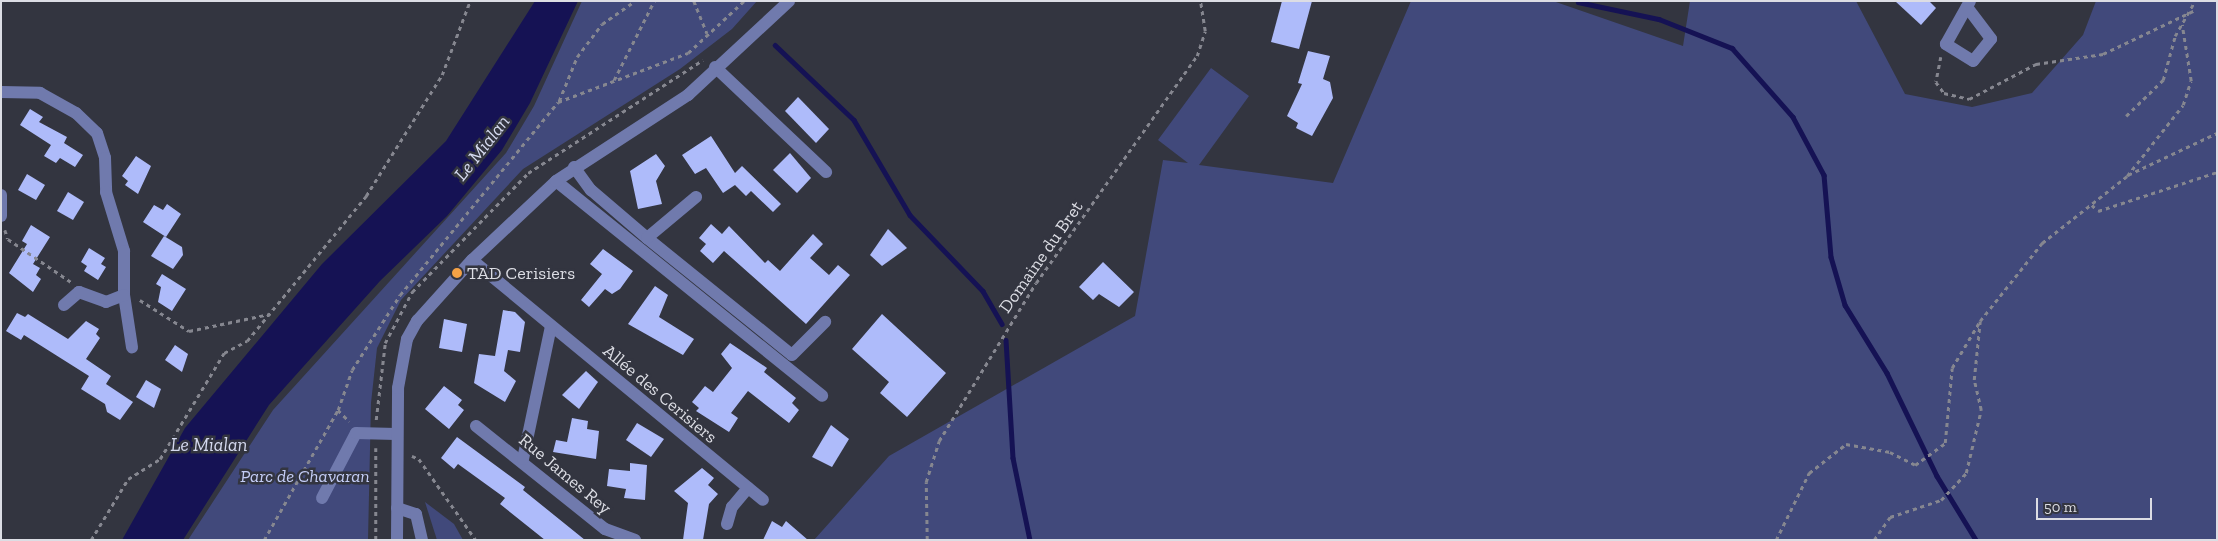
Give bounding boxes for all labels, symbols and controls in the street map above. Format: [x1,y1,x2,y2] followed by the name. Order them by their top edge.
[449,111,515,185] water label: Le Mialan
[994,197,1088,317] street label: Domaine du Bret
[467,262,575,284] place label: TAD Cerisiers
[451,267,463,279] marker: TAD Cerisiers
[599,340,721,448] street label: Allée des Cerisiers
[514,429,616,519] street label: Rue James Rey
[171,434,247,456] water label: Le Mialan
[240,465,370,487] park label: Parc de Chavaran
[2038,488,2154,520] scale bar
[2044,498,2077,516] text: 50 m

